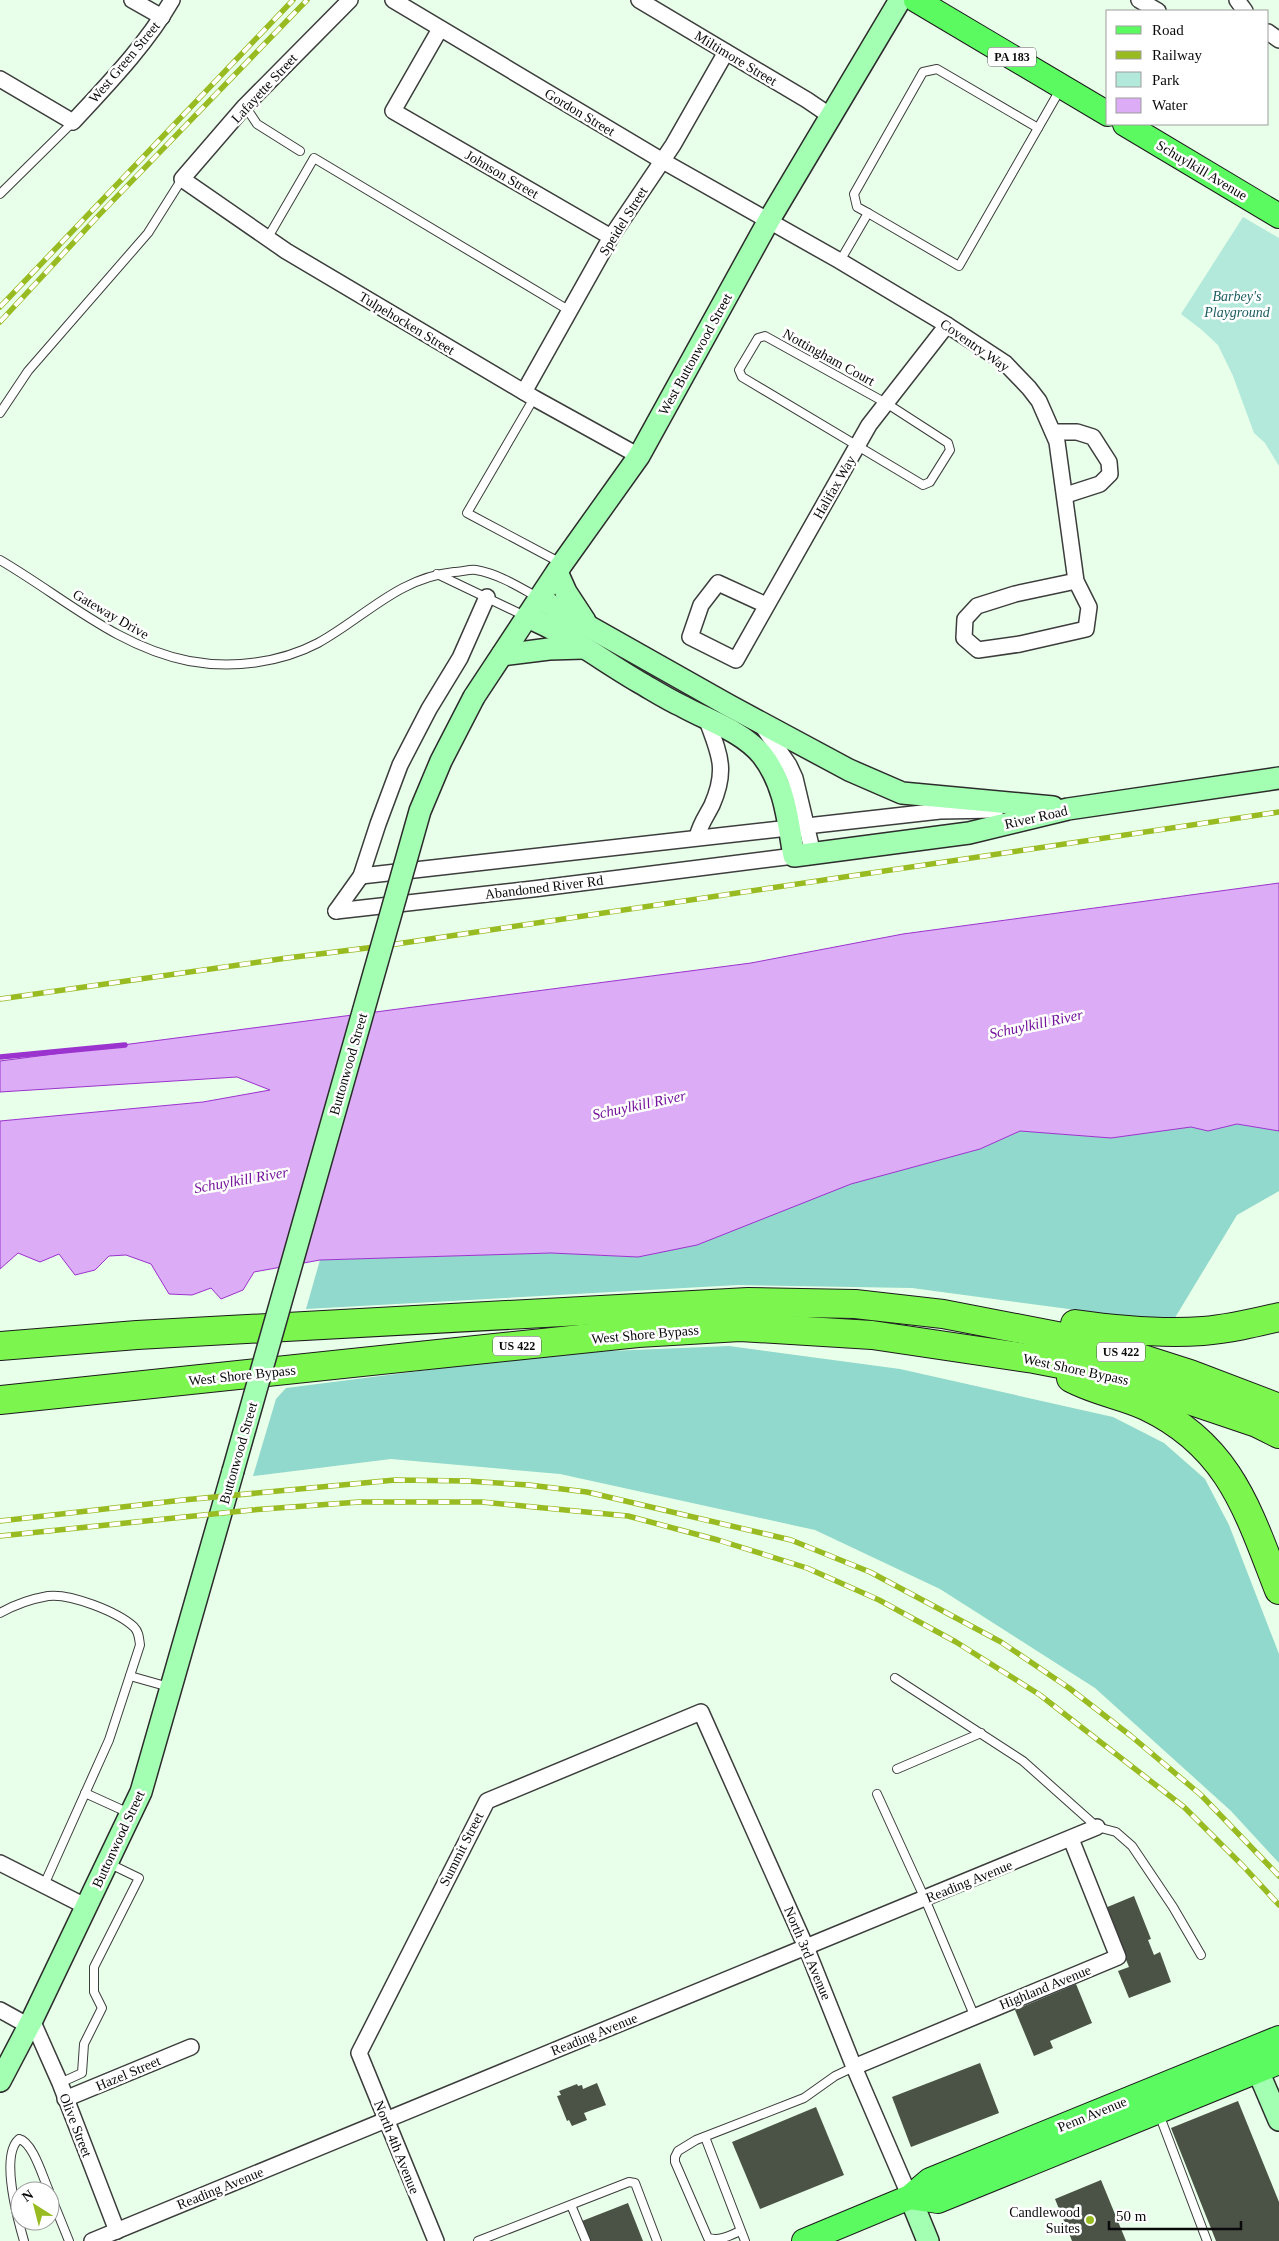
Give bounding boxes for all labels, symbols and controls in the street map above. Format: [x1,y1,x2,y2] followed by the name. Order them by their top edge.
[1106,10,1269,125] legend
[86,19,163,106] street label: West Green Street
[1152,22,1184,38] text: Road
[692,28,780,89] street label: Miltimore Street
[1152,47,1202,63] text: Railway
[988,48,1036,66] road number: PA 183
[229,51,300,126] street label: Lafayette Street
[1152,72,1180,88] text: Park
[542,86,618,139] street label: Gordon Street
[1152,97,1187,113] text: Water
[1154,138,1250,203] street label: Schuylkill Avenue
[462,147,541,201] street label: Johnson Street
[596,184,651,258] street label: Speidel Street
[356,289,457,358] street label: Tulpehocken Street
[1203,289,1271,320] park label: Barbey's Playground
[656,291,735,418] street label: West Buttonwood Street
[937,316,1012,375] street label: Coventry Way
[780,326,877,389] street label: Nottingham Court
[810,453,859,522] street label: Halifax Way
[70,587,151,642] street label: Gateway Drive
[1003,803,1069,832] street label: River Road
[484,873,604,902] street label: Abandoned River Rd
[988,1006,1084,1042] water label: Schuylkill River
[327,1011,370,1117] street label: Buttonwood Street
[591,1087,687,1123] water label: Schuylkill River
[193,1164,290,1196] water label: Schuylkill River
[591,1322,699,1347] street label: West Shore Bypass
[493,1336,541,1355] road number: US 422
[1097,1342,1145,1361] road number: US 422
[1022,1351,1130,1388] street label: West Shore Bypass
[188,1362,296,1389] street label: West Shore Bypass
[217,1400,260,1506] street label: Buttonwood Street
[89,1788,148,1890] street label: Buttonwood Street
[436,1810,486,1888] street label: Summit Street
[924,1857,1015,1906] street label: Reading Avenue
[781,1904,834,2002] street label: North 3rd Avenue
[997,1962,1093,2013] street label: Highland Avenue
[549,2010,640,2059] street label: Reading Avenue
[94,2053,163,2094] street label: Hazel Street
[56,2091,95,2159] street label: Olive Street
[1055,2094,1129,2135] street label: Penn Avenue
[371,2098,422,2196] street label: North 4th Avenue
[175,2164,266,2213] street label: Reading Avenue
[10,2181,60,2231] north arrow
[19,2187,36,2205] text: N
[1109,2198,1242,2230] scale bar
[1009,2205,1080,2236] place label: Candlewood Suites
[1116,2208,1147,2224] text: 50 m
[1084,2214,1096,2226] marker: Candlewood Suites

